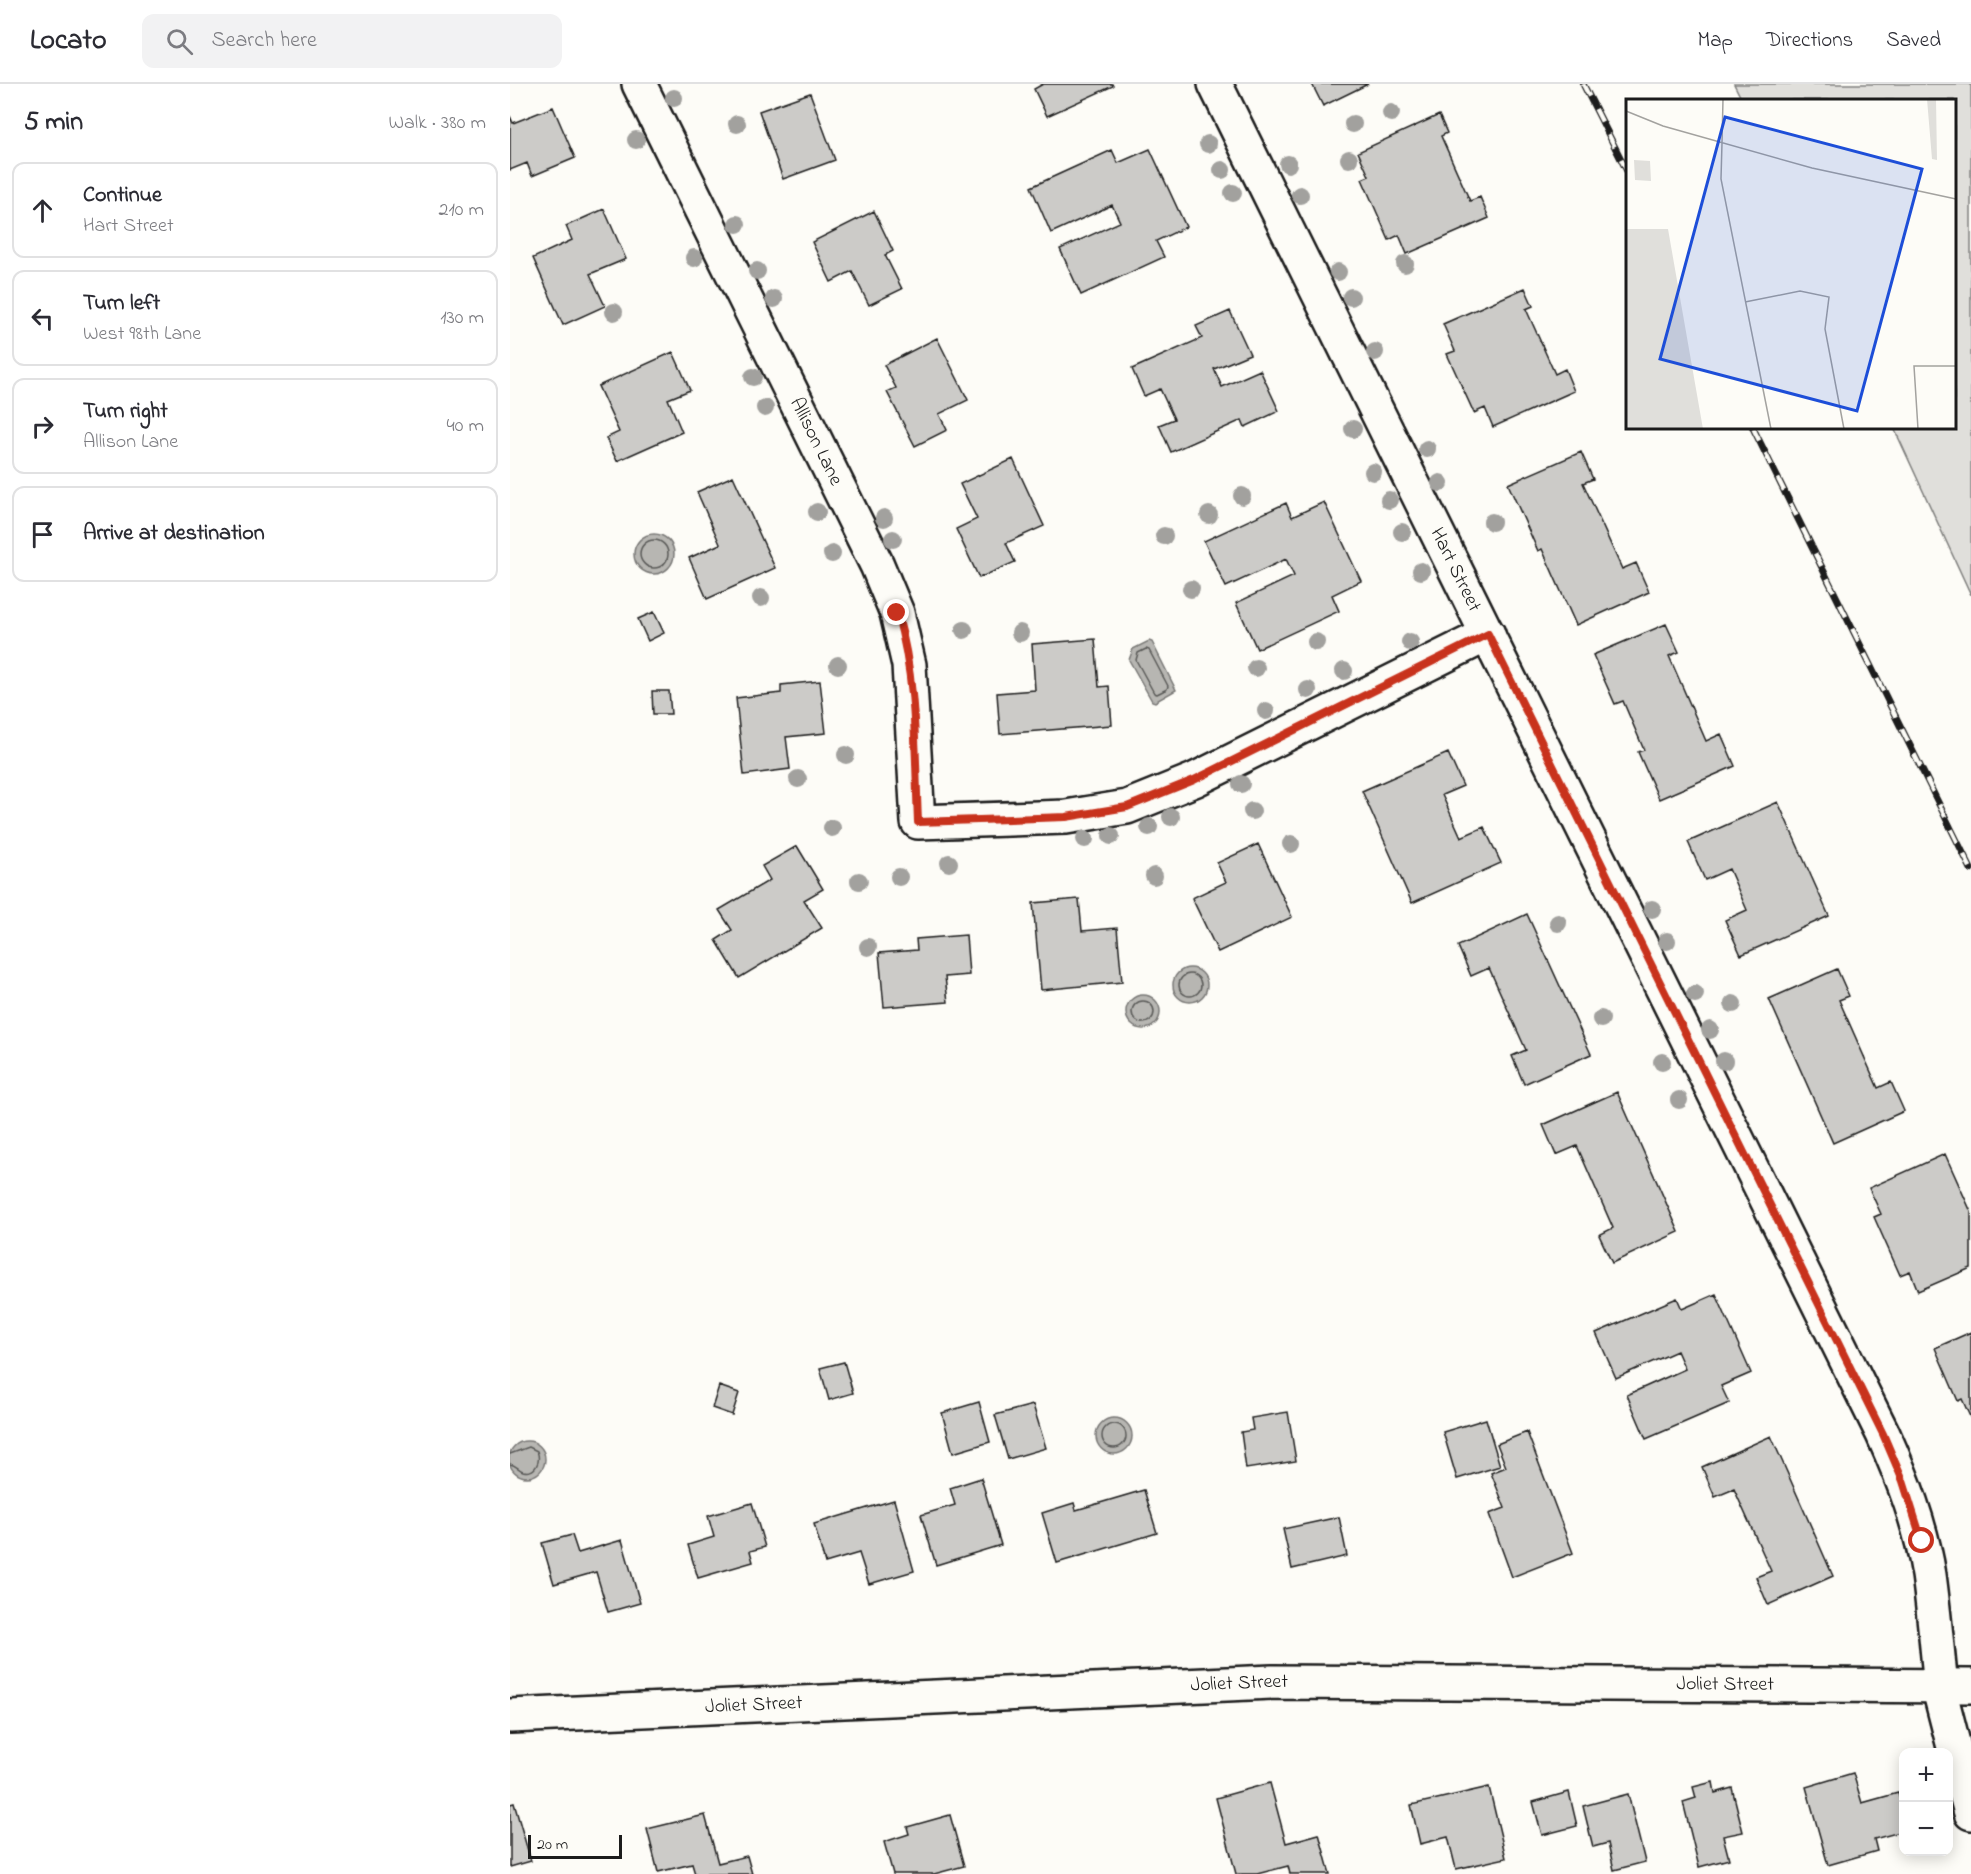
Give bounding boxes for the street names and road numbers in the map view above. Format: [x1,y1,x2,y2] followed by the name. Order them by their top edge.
[782,393,850,491] street label: Allison Lane
[1422,523,1489,617] street label: Hart Street
[1190,1667,1288,1700] street label: Joliet Street
[1676,1670,1774,1699] street label: Joliet Street
[704,1688,803,1722] street label: Joliet Street

